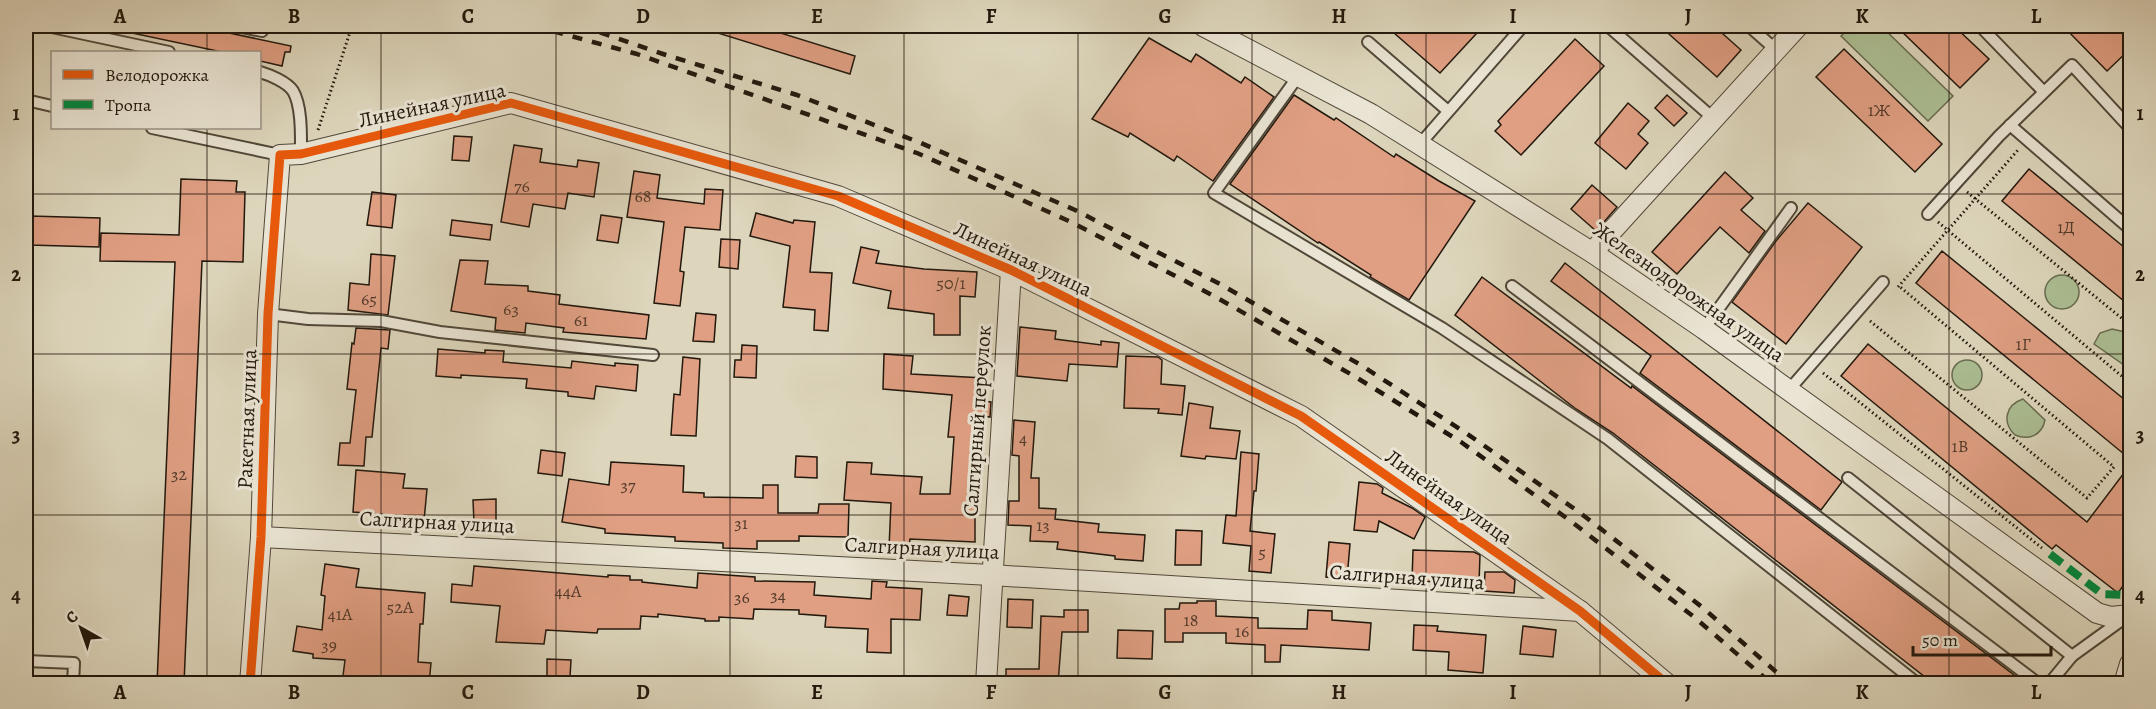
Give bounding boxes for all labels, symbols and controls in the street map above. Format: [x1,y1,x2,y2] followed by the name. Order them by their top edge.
[113,3,127,30] text: A
[288,3,300,30] text: B
[462,3,474,30] text: C
[636,3,650,30] text: D
[811,3,823,30] text: E
[986,3,997,30] text: F
[1158,3,1172,30] text: G
[1332,3,1347,30] text: H
[1509,3,1517,30] text: I
[1685,3,1692,30] text: J
[1855,3,1869,30] text: K
[2031,3,2042,30] text: L
[51,51,261,129] legend
[105,63,210,87] text: Велодорожка
[356,76,508,134] street label: Линейная улица
[105,93,152,117] text: Тропа
[1868,98,1891,122] house number: 1Ж
[12,100,20,127] text: 1
[2136,100,2144,127] text: 1
[514,174,530,198] house number: 76
[634,184,652,208] house number: 68
[949,215,1097,303] street label: Линейная улица
[1588,215,1791,369] street label: Железнодорожная улица
[2057,215,2075,239] house number: 1Д
[11,261,21,288] text: 2
[2135,261,2145,288] text: 2
[936,271,966,295] house number: 50/1
[361,287,377,311] house number: 65
[503,297,519,321] house number: 63
[574,308,588,332] house number: 61
[956,324,998,518] street label: Салгирный переулок
[2015,332,2031,356] house number: 1Г
[231,348,263,489] street label: Ракетная улица
[12,422,20,449] text: 3
[2136,422,2144,449] text: 3
[1019,426,1027,450] house number: 4
[1952,434,1968,458] house number: 1В
[1380,443,1519,552] street label: Линейная улица
[171,462,187,486] house number: 32
[620,473,636,497] house number: 37
[359,504,516,540] street label: Салгирная улица
[734,511,748,535] house number: 31
[1036,513,1050,537] house number: 13
[844,530,1001,566] street label: Салгирная улица
[1258,540,1266,564] house number: 5
[1329,558,1486,596] street label: Салгирная улица
[555,579,582,603] house number: 44А
[11,582,21,609] text: 4
[2135,582,2145,609] text: 4
[770,583,786,607] house number: 34
[734,585,750,609] house number: 36
[387,595,414,619] house number: 52А
[51,598,111,658] north arrow
[328,602,353,626] house number: 41А
[61,606,83,629] text: С
[1184,608,1198,632] house number: 18
[1235,619,1249,643] house number: 16
[1913,619,2051,657] scale bar
[1922,628,1958,652] text: 50 m
[321,633,337,657] house number: 39
[113,679,127,706] text: A
[288,679,300,706] text: B
[462,679,474,706] text: C
[636,679,650,706] text: D
[811,679,823,706] text: E
[986,679,997,706] text: F
[1158,679,1172,706] text: G
[1332,679,1347,706] text: H
[1509,679,1517,706] text: I
[1685,679,1692,706] text: J
[1855,679,1869,706] text: K
[2031,679,2042,706] text: L

